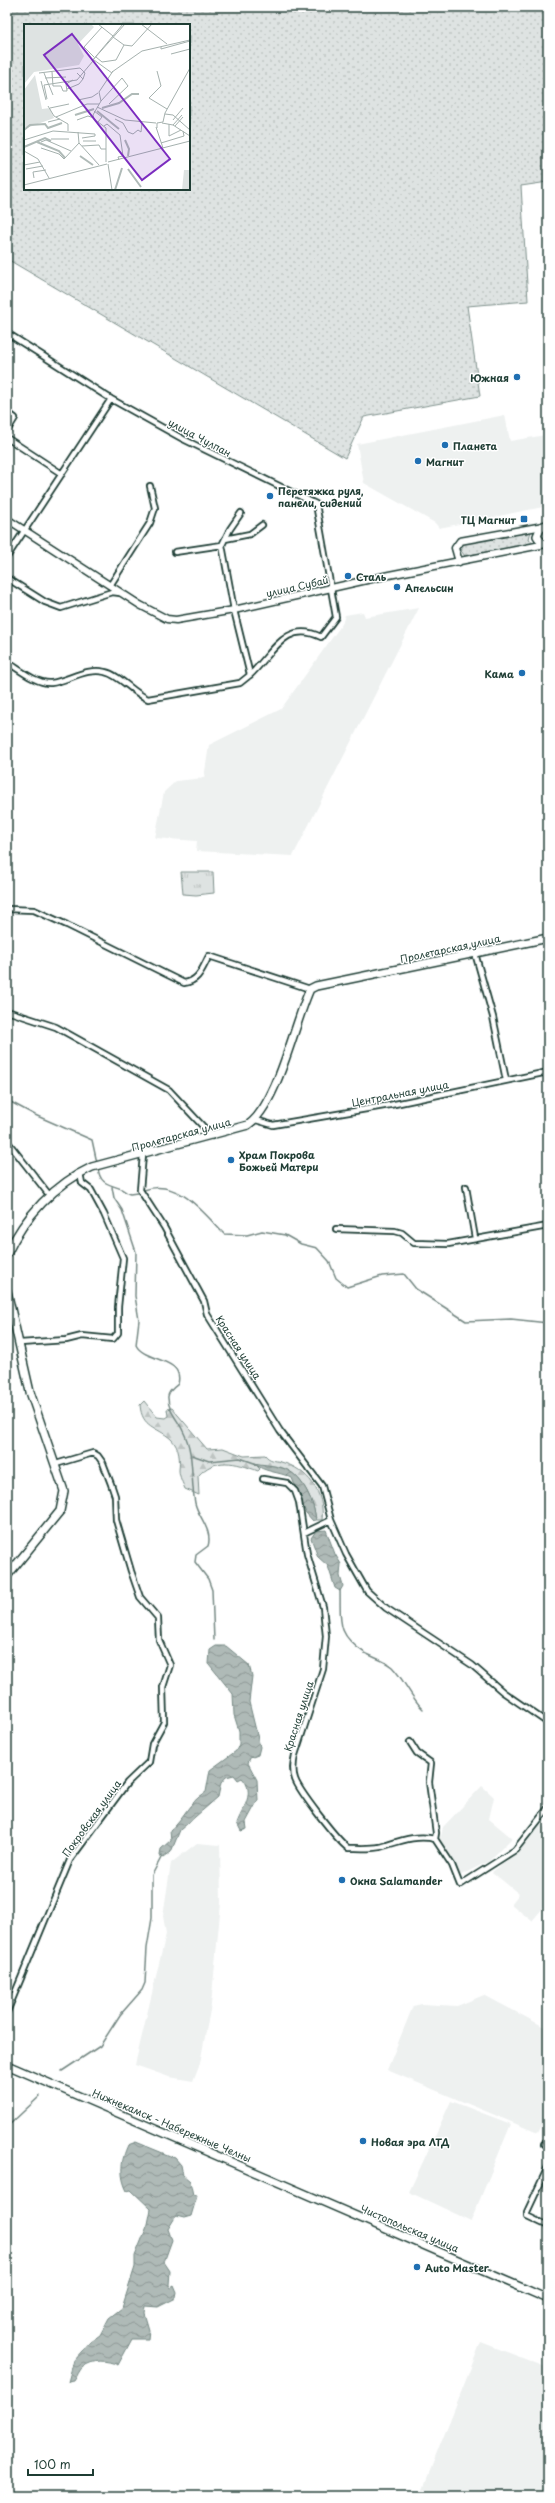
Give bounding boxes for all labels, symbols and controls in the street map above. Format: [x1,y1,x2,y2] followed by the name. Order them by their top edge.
[24,24,190,190] inset map
[470,370,509,385] place label: Южная
[512,372,522,382] marker: Южная
[166,414,234,460] street label: улица Чулпан
[453,438,497,453] place label: Планета
[440,440,450,450] marker: Планета
[426,454,465,469] place label: Магнит
[413,456,423,466] marker: Магнит
[278,483,364,510] place label: Перетяжка руля, панели, сидений
[265,491,275,501] marker: Перетяжка руля, панели, сидений
[461,512,517,527] place label: ТЦ Магнит
[519,514,529,524] marker: ТЦ Магнит
[356,569,387,584] place label: Сталь
[264,571,330,601] street label: улица Субай
[343,571,353,581] marker: Сталь
[405,580,454,595] place label: Апельсин
[392,582,402,592] marker: Апельсин
[485,666,514,681] place label: Кама
[517,668,527,678] marker: Кама
[398,930,502,966] street label: Пролетарская улица
[350,1076,451,1110] street label: Центральная улица
[130,1113,233,1154] street label: Пролетарская улица
[239,1147,319,1174] place label: Храм Покрова Божьей Матери
[226,1155,236,1165] marker: Храм Покрова Божьей Матери
[213,1312,266,1382] street label: Красная улица
[280,1678,317,1753] street label: Красная улица
[58,1776,124,1860] street label: Покровская улица
[350,1873,443,1888] place label: Окна Salamander
[337,1875,347,1885] marker: Окна Salamander
[90,2085,254,2165] street label: Нижнекамск - Набережные Челны
[371,2134,450,2149] place label: Новая эра ЛТД
[358,2136,368,2146] marker: Новая эра ЛТД
[358,2200,462,2256] street label: Чистопольская улица
[425,2260,490,2275] place label: Auto Master
[412,2262,422,2272] marker: Auto Master
[28,2451,93,2477] scale bar
[34,2455,71,2473] text: 100 m

